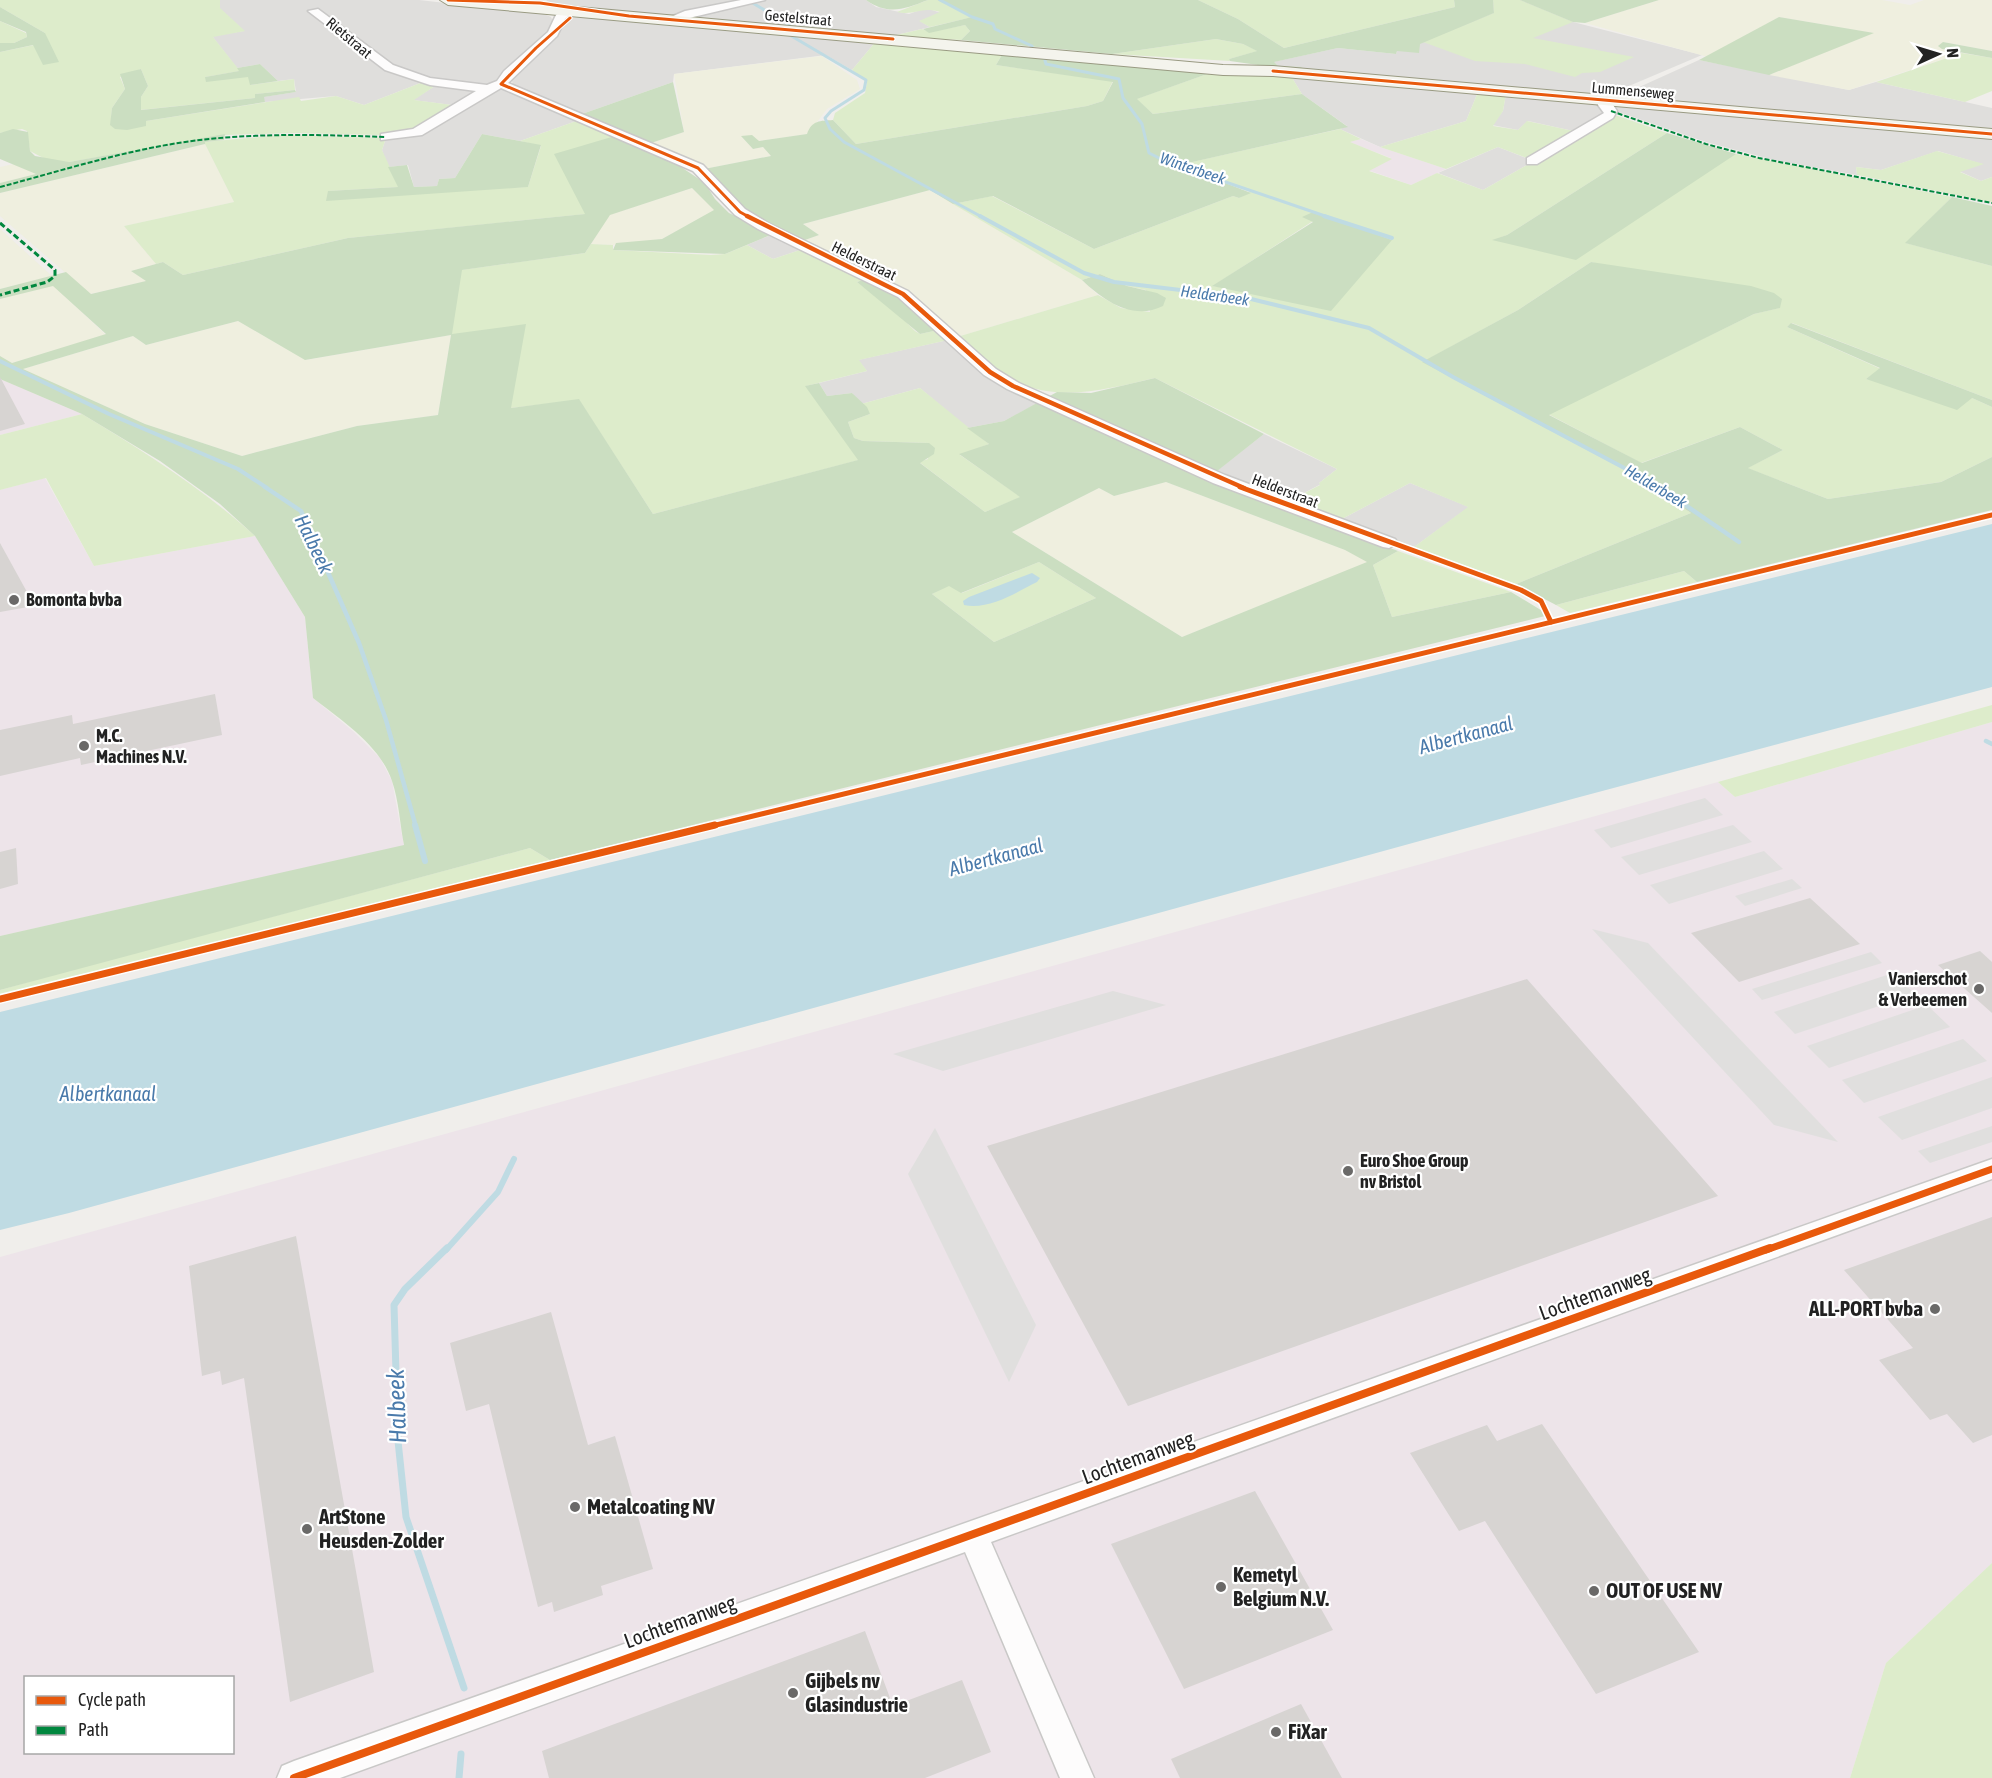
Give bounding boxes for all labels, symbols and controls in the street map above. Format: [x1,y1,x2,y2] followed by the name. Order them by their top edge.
[764,6,832,29] street label: Gestelstraat
[323,14,376,62] street label: Rietstraat
[1908,24,1968,84] north arrow
[1944,48,1962,58] text: N
[1591,78,1676,103] street label: Lummenseweg
[1158,148,1229,188] water label: Winterbeek
[829,238,899,283] street label: Helderstraat
[1180,281,1251,309] water label: Helderbeek
[1622,461,1691,512] water label: Helderbeek
[1250,470,1321,511] street label: Helderstraat
[290,511,339,577] water label: Halbeek
[26,589,122,610] place label: Bomonta bvba
[7,593,21,607] marker: Bomonta bvba
[1415,711,1515,758] water label: Albertkanaal
[96,725,187,767] place label: M.C. Machines N.V.
[77,739,91,753] marker: M.C. Machines N.V.
[945,833,1045,880] water label: Albertkanaal
[1879,968,1968,1010] place label: Vanierschot & Verbeemen
[1972,982,1986,996] marker: Vanierschot & Verbeemen
[59,1082,156,1105] water label: Albertkanaal
[1360,1150,1469,1192] place label: Euro Shoe Group nv Bristol
[1341,1164,1355,1178] marker: Euro Shoe Group nv Bristol
[1535,1262,1654,1324] street label: Lochtemanweg
[1808,1296,1923,1320] place label: ALL-PORT bvba
[1928,1302,1942,1316] marker: ALL-PORT bvba
[382,1368,411,1444] water label: Halbeek
[1078,1426,1197,1488] street label: Lochtemanweg
[587,1494,716,1518] place label: Metalcoating NV
[568,1500,582,1514] marker: Metalcoating NV
[318,1504,444,1552] place label: ArtStone Heusden-Zolder
[300,1522,314,1536] marker: ArtStone Heusden-Zolder
[1233,1562,1329,1610] place label: Kemetyl Belgium N.V.
[1606,1578,1723,1602] place label: OUT OF USE NV
[1214,1580,1228,1594] marker: Kemetyl Belgium N.V.
[1587,1584,1601,1598] marker: OUT OF USE NV
[620,1590,739,1652] street label: Lochtemanweg
[805,1668,908,1716] place label: Gijbels nv Glasindustrie
[24,1676,234,1754] legend
[786,1686,800,1700] marker: Gijbels nv Glasindustrie
[78,1689,146,1710] text: Cycle path
[78,1719,109,1740] text: Path
[1288,1719,1328,1743] place label: FiXar
[1269,1725,1283,1739] marker: FiXar

